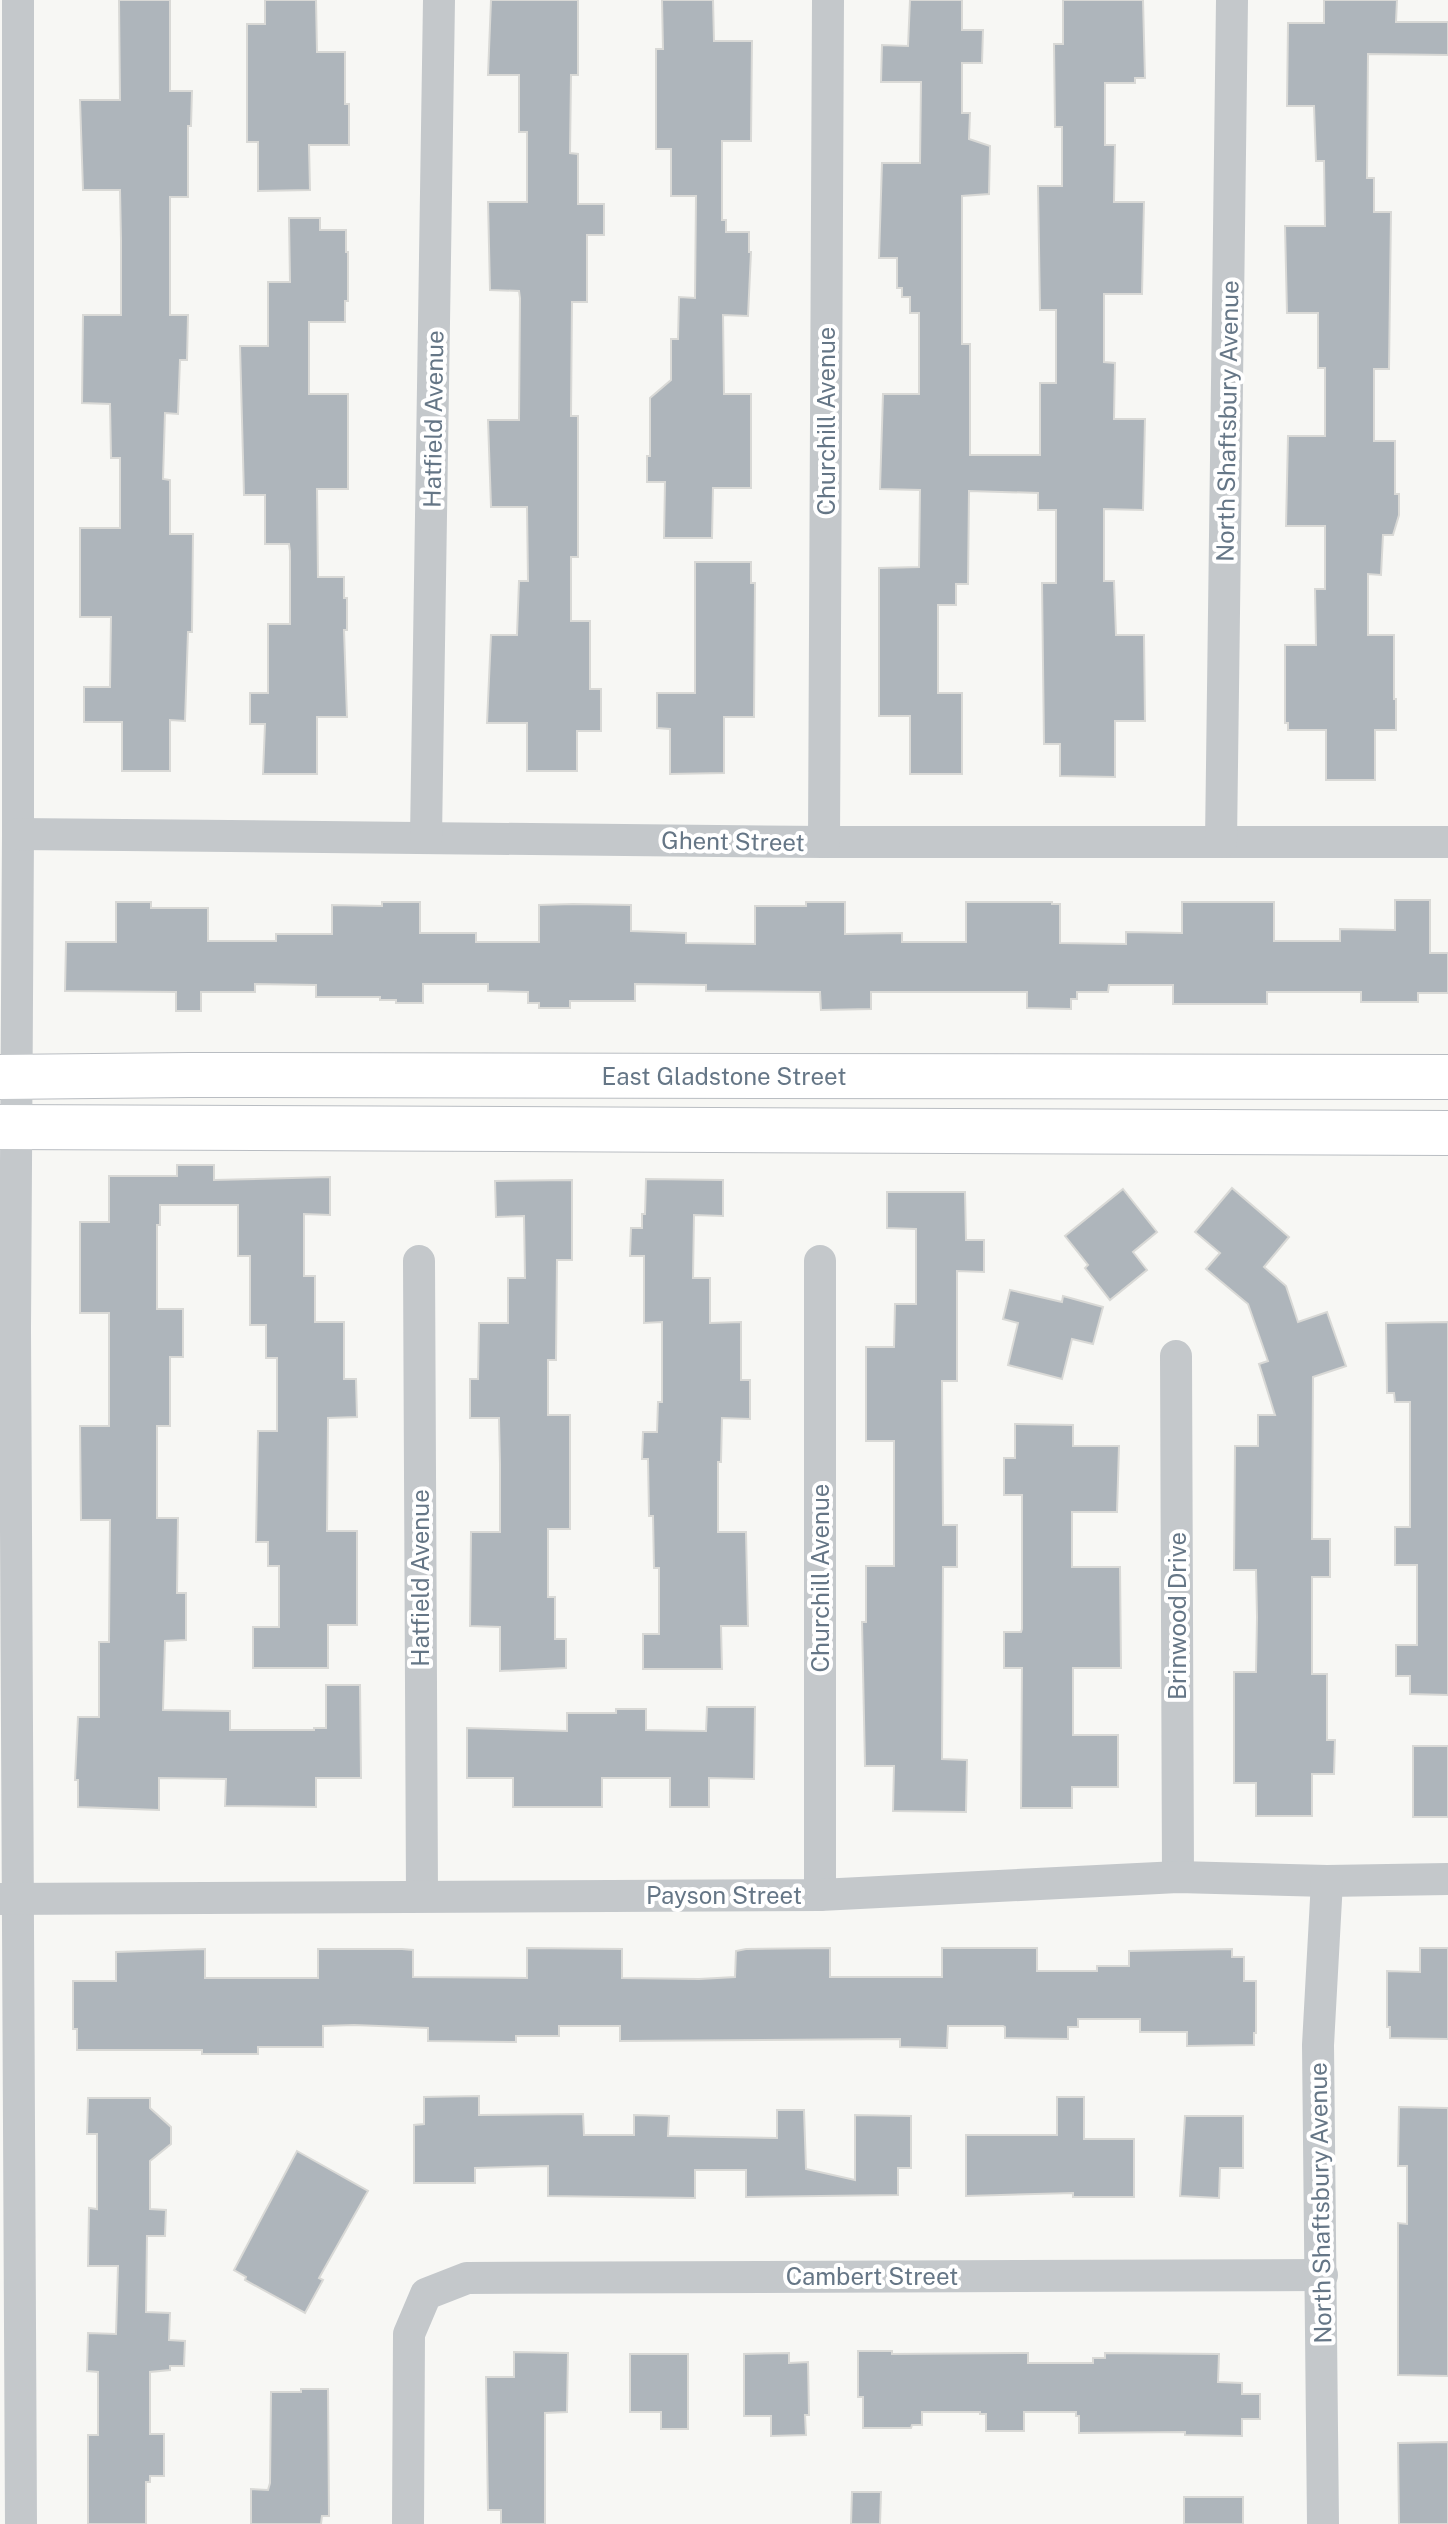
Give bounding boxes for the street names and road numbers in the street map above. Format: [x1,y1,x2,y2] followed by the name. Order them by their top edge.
[1211,280,1243,562] street label: North Shaftsbury Avenue
[812,327,840,515] street label: Churchill Avenue
[417,330,449,508] street label: Hatfield Avenue
[661,826,805,856] street label: Ghent Street
[602,1062,846,1090] street label: East Gladstone Street
[806,1484,834,1672] street label: Churchill Avenue
[406,1489,434,1667] street label: Hatfield Avenue
[1163,1532,1191,1700] street label: Brinwood Drive
[646,1881,802,1909] street label: Payson Street
[1304,2062,1336,2344] street label: North Shaftsbury Avenue
[786,2262,958,2290] street label: Cambert Street

